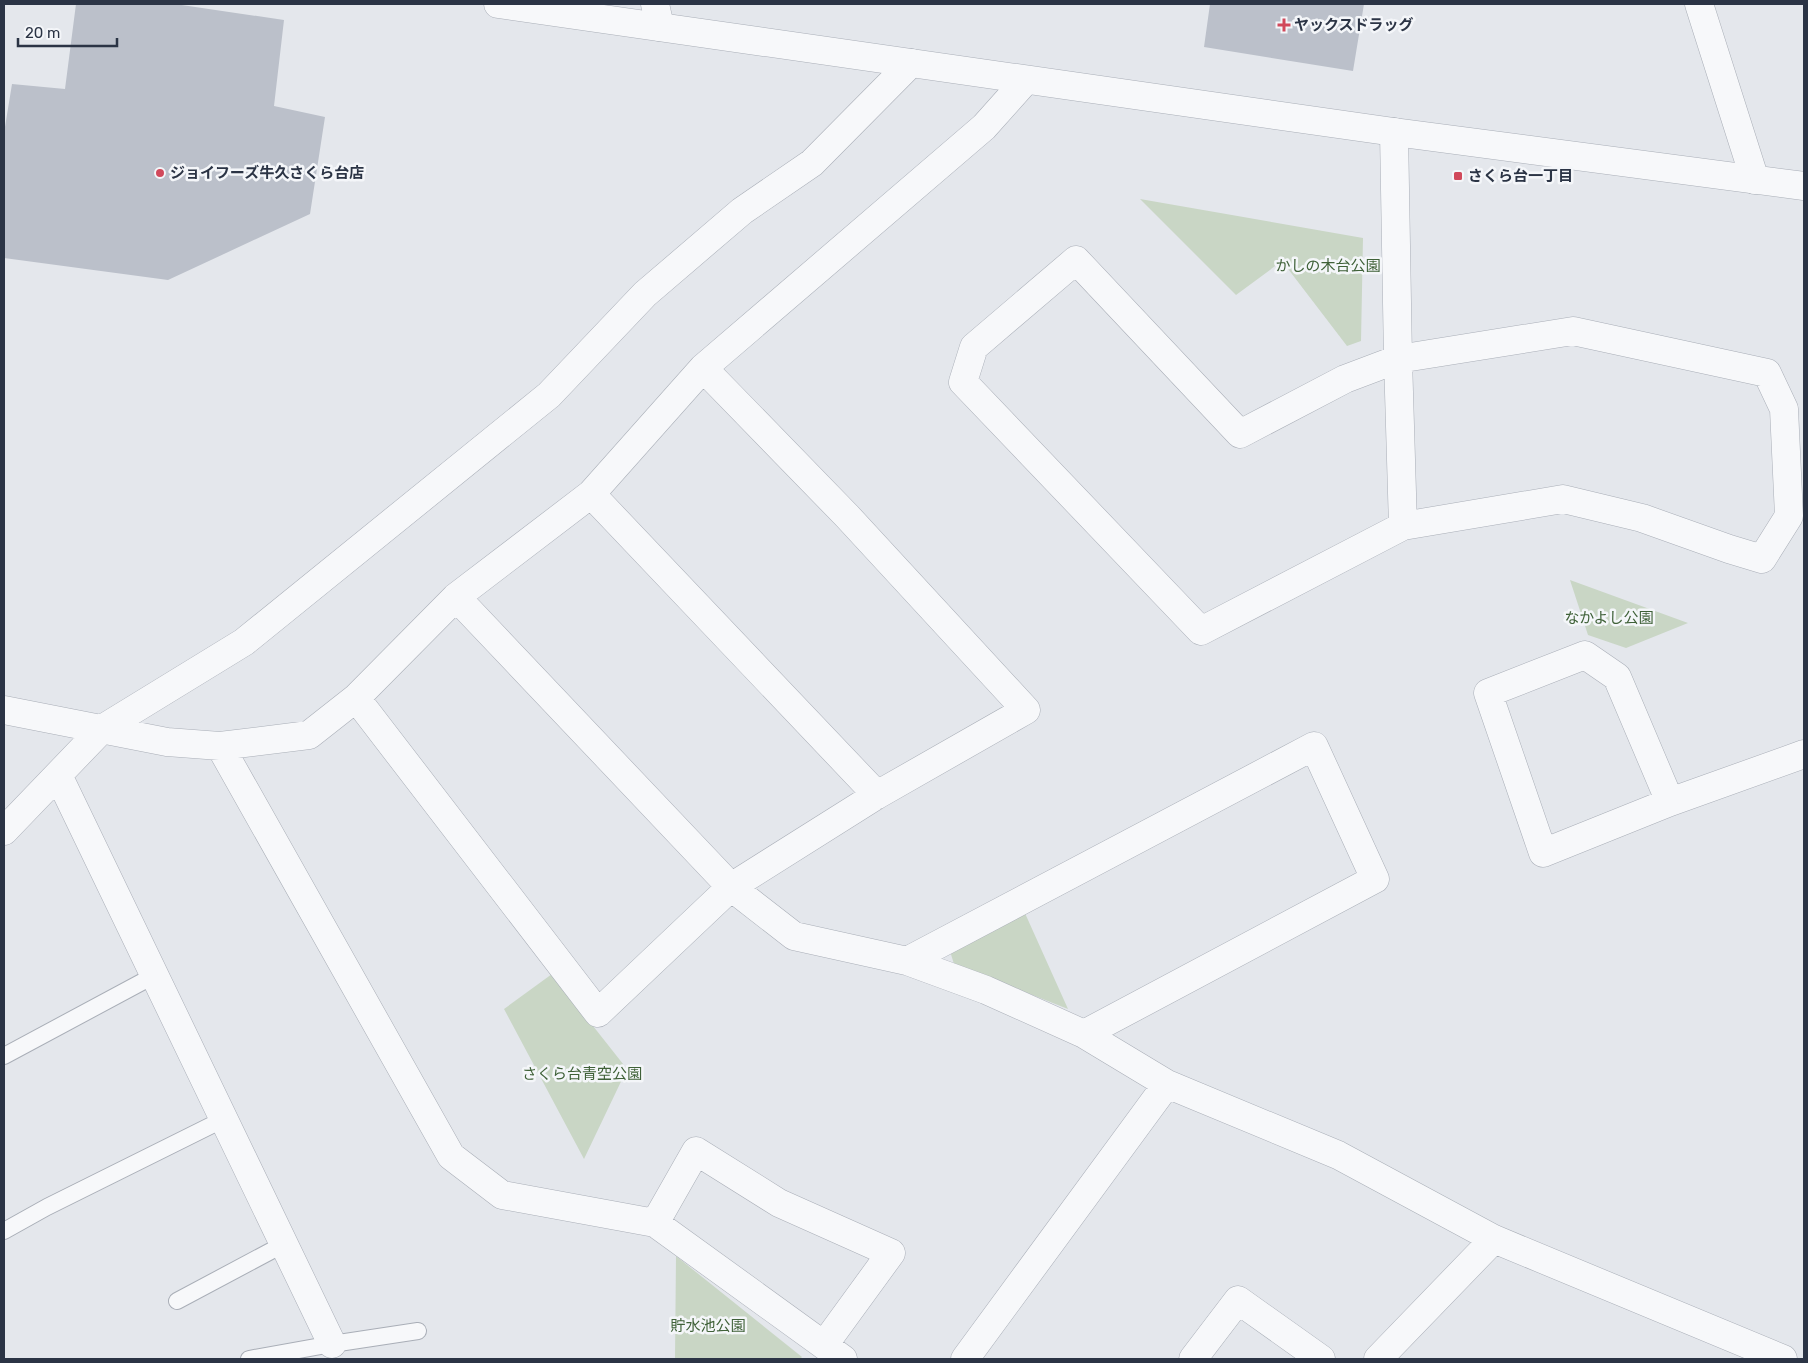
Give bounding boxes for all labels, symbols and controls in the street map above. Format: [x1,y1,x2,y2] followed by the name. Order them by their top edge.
[18,15,116,47] scale bar
[1294,16,1414,34] place label: ヤックスドラッグ
[1278,19,1290,31] marker: ヤックスドラッグ
[25,24,60,42] text: 20 m
[170,164,364,182] place label: ジョイフーズ牛久さくら台店
[154,167,166,179] marker: ジョイフーズ牛久さくら台店
[1468,167,1573,185] place label: さくら台一丁目
[1452,170,1464,182] marker: さくら台一丁目
[1275,257,1381,275] park label: かしの木台公園
[1564,609,1654,627] park label: なかよし公園
[522,1065,642,1083] park label: さくら台青空公園
[670,1317,746,1335] park label: 貯水池公園

